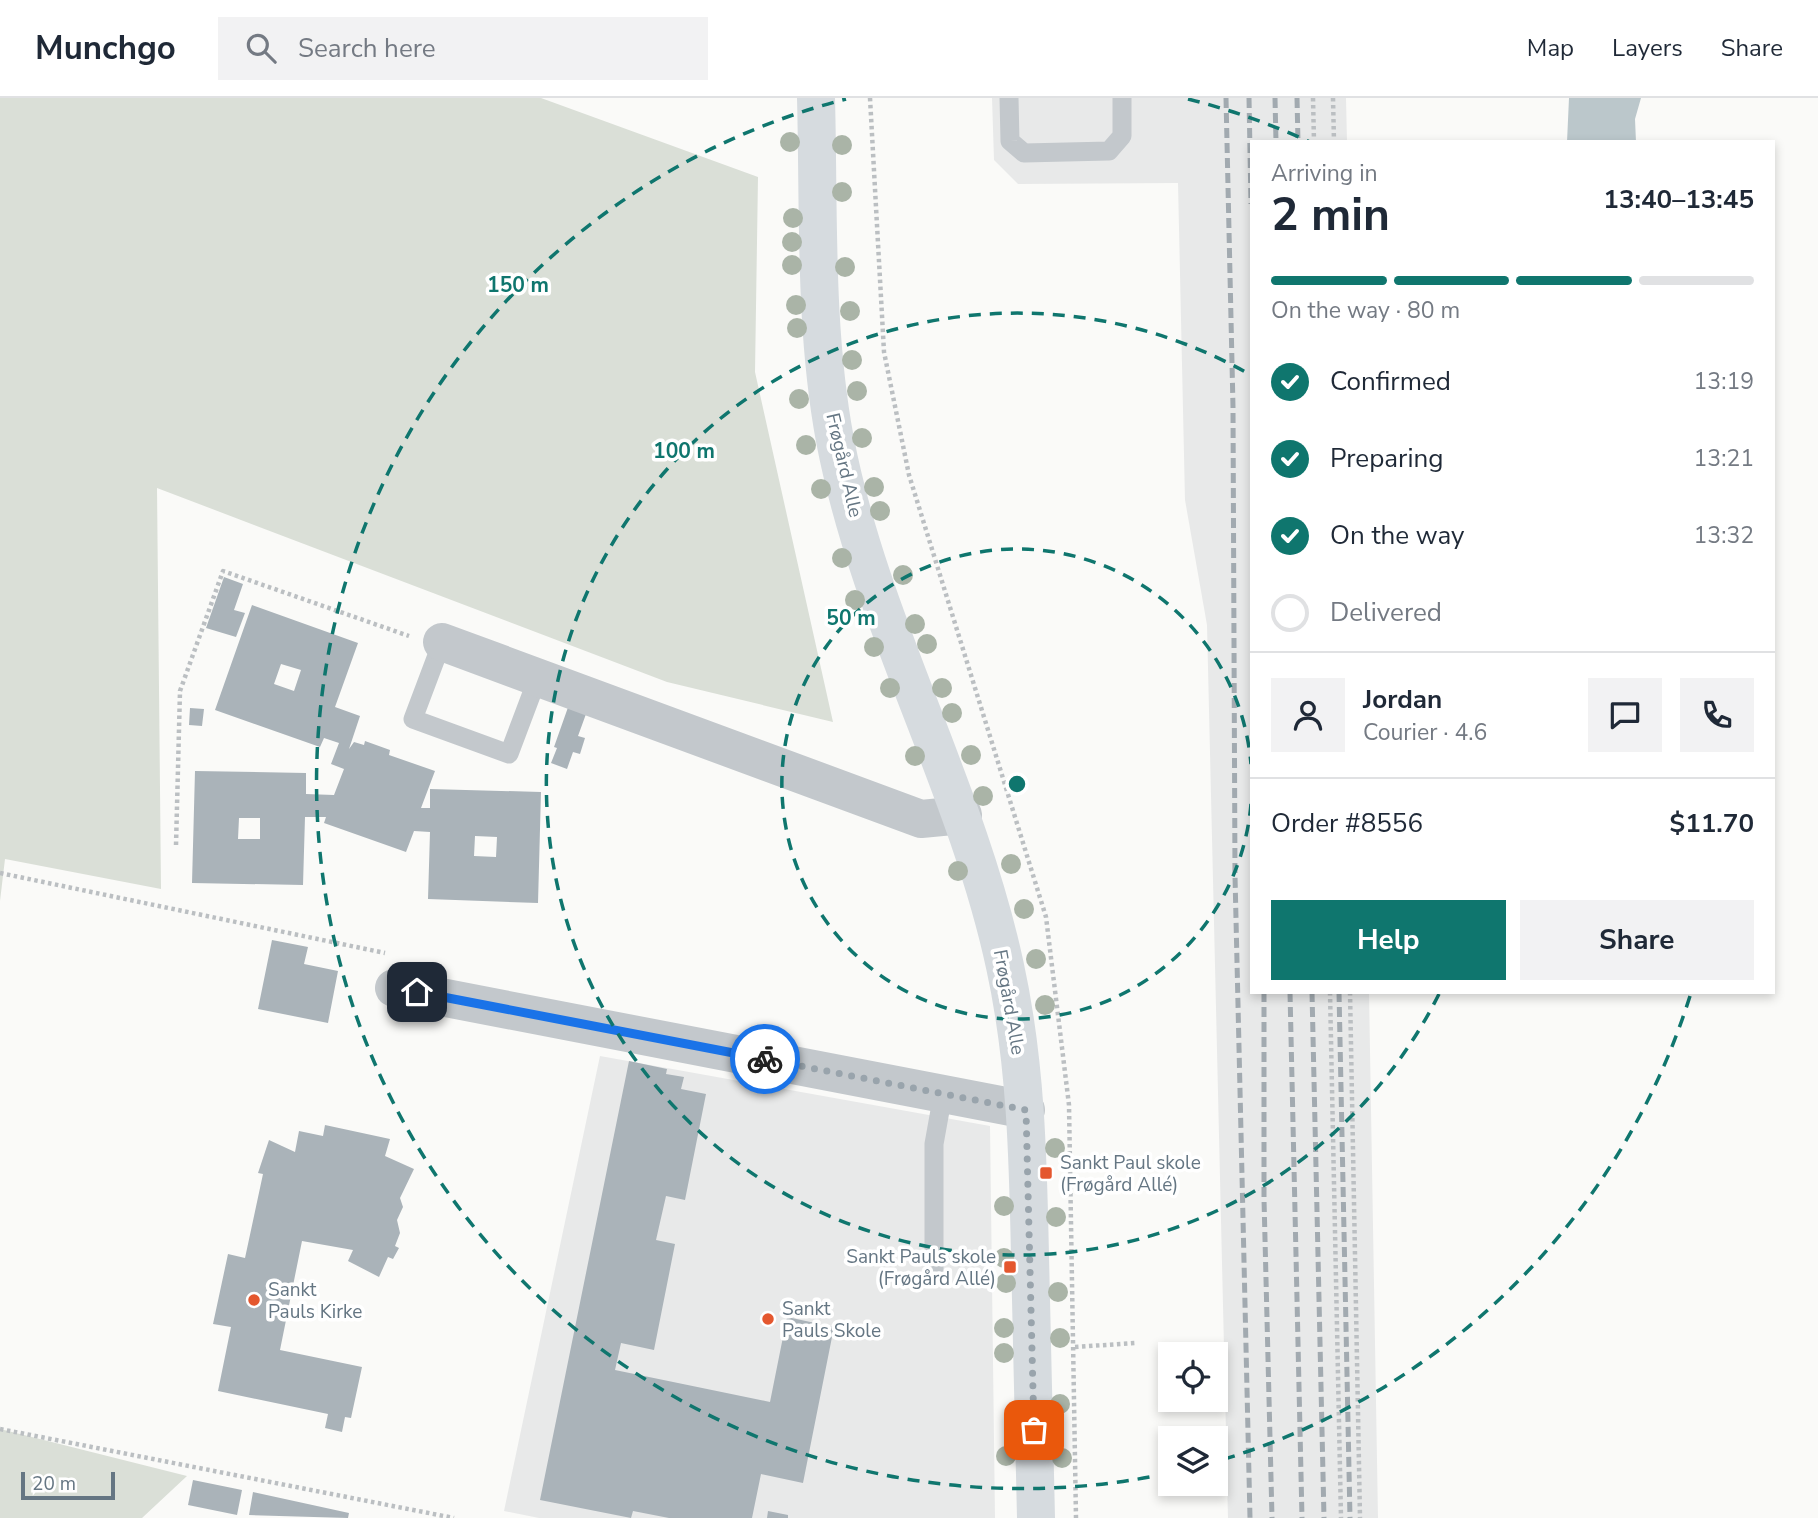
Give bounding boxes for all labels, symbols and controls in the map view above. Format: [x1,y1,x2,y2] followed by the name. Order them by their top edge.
[218,17,708,80] search box
[35,26,176,71] text: Munchgo
[242,29,280,67] icon: search
[298,31,436,66] text: Search here
[1527,32,1574,64] text: Map
[1612,32,1683,64] text: Layers
[1721,32,1783,64] text: Share
[1271,158,1378,189] text: Arriving in
[1603,182,1754,217] text: 13:40–13:45
[1271,183,1390,246] text: 2 min
[487,271,549,299] text: 150 m
[1271,295,1460,326] text: On the way · 80 m
[1271,363,1309,401] icon: check
[1330,364,1451,399] text: Confirmed
[1694,366,1754,397] text: 13:19
[819,410,869,520] street label: Frøgård Alle
[653,437,715,465] text: 100 m
[1271,440,1309,478] icon: check
[1330,441,1443,476] text: Preparing
[1694,443,1754,474] text: 13:21
[1271,517,1309,555] icon: check
[1330,518,1464,553] text: On the way
[1694,520,1754,551] text: 13:32
[1330,595,1442,630] text: Delivered
[826,604,876,632] text: 50 m
[1271,678,1345,752] button: person
[1588,678,1662,752] button: chat
[1680,678,1754,752] button: phone
[1363,682,1442,717] text: Jordan
[1363,717,1487,748] text: Courier · 4.6
[1005,772,1029,796] centre of rings
[1271,806,1423,841] text: Order #8556
[1670,806,1754,841] text: $11.70
[1271,900,1506,980] button: Help
[1520,900,1754,980] button: Share
[987,948,1031,1057] street label: Frøgård Alle
[387,962,447,1022] pin
[398,973,436,1011] icon: home
[730,1024,800,1094] courier
[746,1040,784,1078] icon: bike
[1060,1150,1201,1198] place label: Sankt Paul skole (Frøgård Allé)
[1038,1165,1054,1181] marker: Sankt Paul skole (Frøgård Allé)
[846,1244,996,1292] place label: Sankt Pauls skole (Frøgård Allé)
[1002,1259,1018,1275] marker: Sankt Pauls skole (Frøgård Allé)
[268,1277,362,1325] place label: Sankt Pauls Kirke
[246,1292,262,1308] marker: Sankt Pauls Kirke
[782,1296,881,1344] place label: Sankt Pauls Skole
[760,1311,776,1327] marker: Sankt Pauls Skole
[1158,1342,1228,1496] map controls
[1158,1342,1228,1412] button: locate
[1004,1400,1064,1460] pin
[1015,1411,1053,1449] icon: bag
[1158,1426,1228,1496] button: layers
[21,1469,116,1501] scale bar
[32,1471,76,1497] text: 20 m

